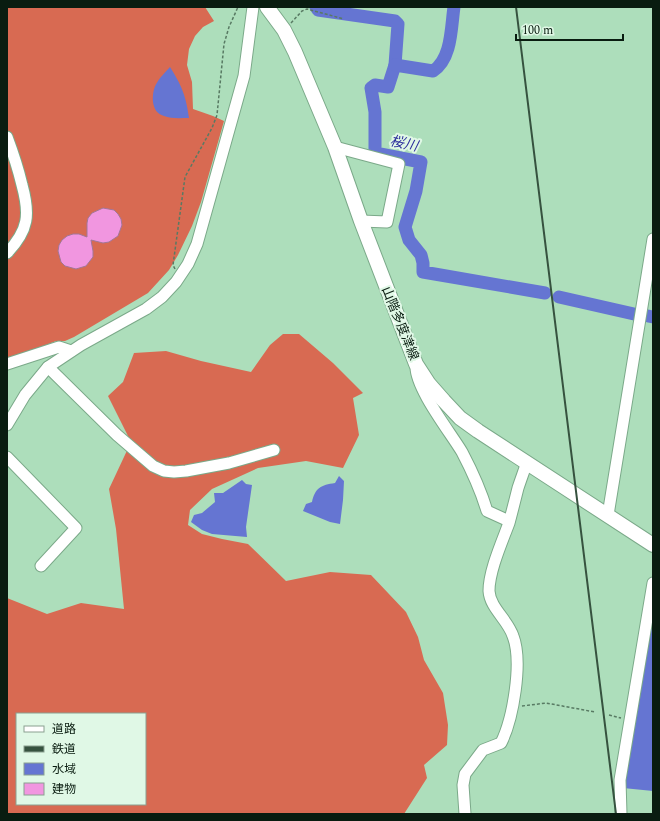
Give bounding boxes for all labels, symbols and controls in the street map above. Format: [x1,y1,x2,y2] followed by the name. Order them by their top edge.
[516,16,623,42] scale bar
[522,21,553,40] text: 100 m
[388,130,422,157] water label: 桜川
[376,283,424,363] street label: 山階多度津線
[16,713,146,805] legend
[52,720,76,739] text: 道路
[52,740,76,759] text: 鉄道
[52,760,76,779] text: 水域
[52,780,76,799] text: 建物

